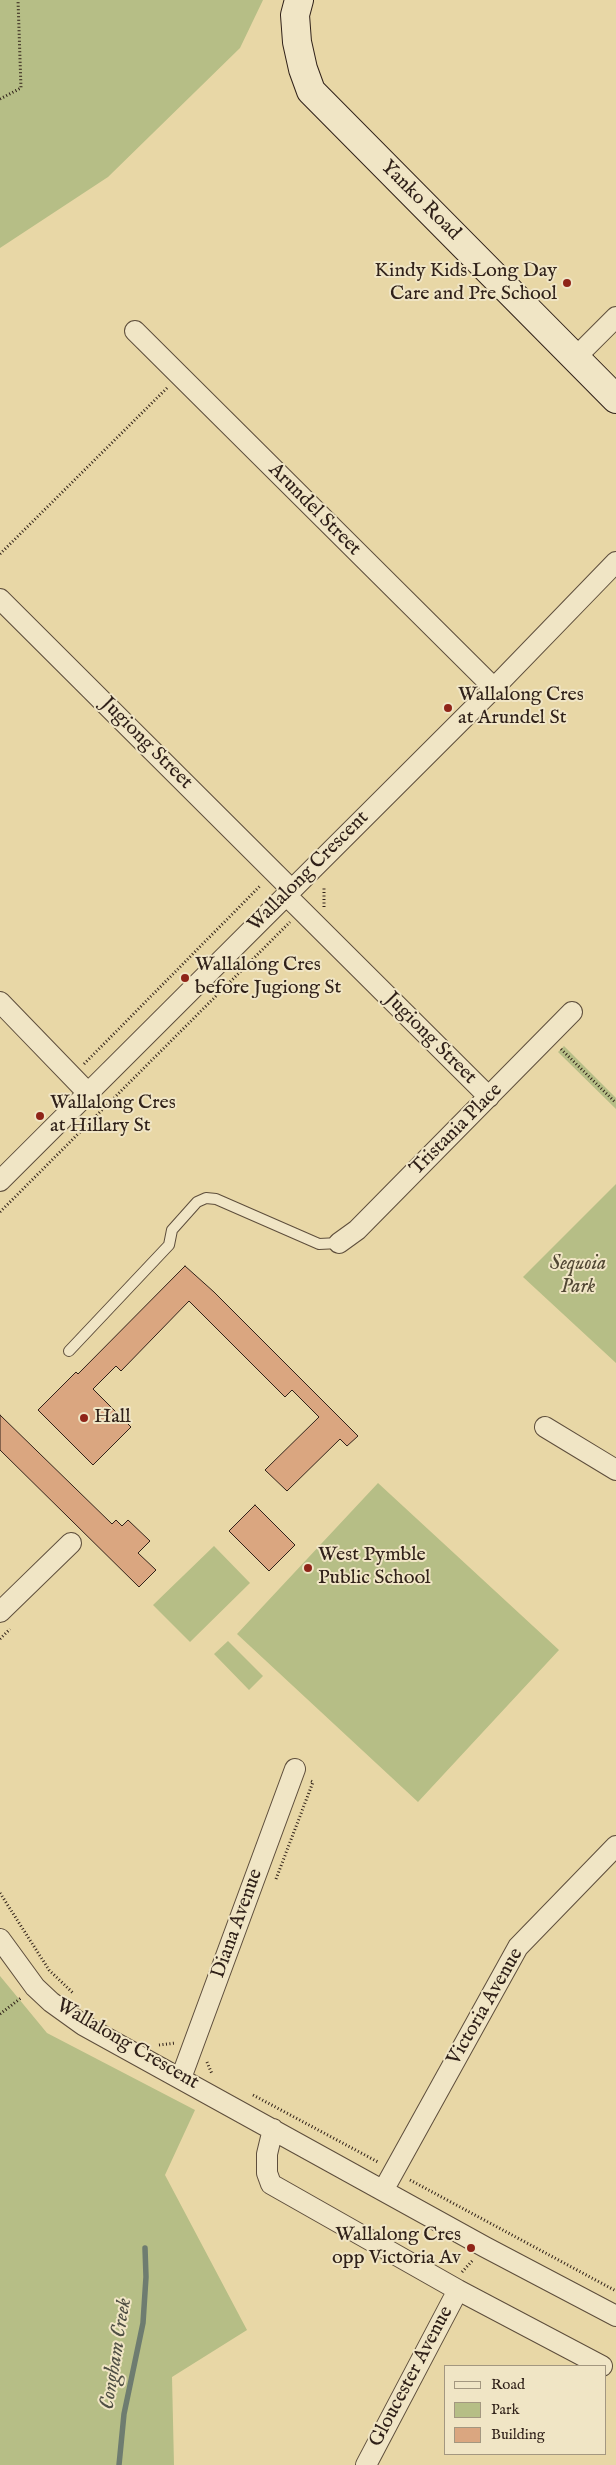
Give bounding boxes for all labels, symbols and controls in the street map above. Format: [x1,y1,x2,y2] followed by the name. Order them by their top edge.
[375,156,465,246] street label: Yanko Road
[375,260,557,307] place label: Kindy Kids Long Day Care and Pre School
[561,277,573,289] marker: Kindy Kids Long Day Care and Pre School
[263,459,365,561] street label: Arundel Street
[458,684,584,731] place label: Wallalong Cres at Arundel St
[95,693,197,795] street label: Jugiong Street
[442,702,454,714] marker: Wallalong Cres at Arundel St
[244,807,374,937] street label: Wallalong Crescent
[195,954,341,1001] place label: Wallalong Cres before Jugiong St
[179,972,191,984] marker: Wallalong Cres before Jugiong St
[379,988,481,1090] street label: Jugiong Street
[406,1079,508,1181] street label: Tristania Place
[50,1092,176,1139] place label: Wallalong Cres at Hillary St
[34,1110,46,1122] marker: Wallalong Cres at Hillary St
[550,1253,606,1300] park label: Sequoia Park
[94,1406,131,1430] place label: Hall
[78,1412,90,1424] marker: Hall
[318,1544,431,1591] place label: West Pymble Public School
[302,1562,314,1574] marker: West Pymble Public School
[207,1866,269,1982] street label: Diana Avenue
[443,1944,529,2070] street label: Victoria Avenue
[51,1994,203,2096] street label: Wallalong Crescent
[332,2224,461,2271] place label: Wallalong Cres opp Victoria Av
[465,2242,477,2254] marker: Wallalong Cres opp Victoria Av
[96,2297,138,2411] water label: Congham Creek
[365,2302,459,2452] street label: Gloucester Avenue
[444,2365,606,2455] legend
[491,2375,525,2394] text: Road
[491,2400,520,2419] text: Park
[491,2425,545,2444] text: Building

